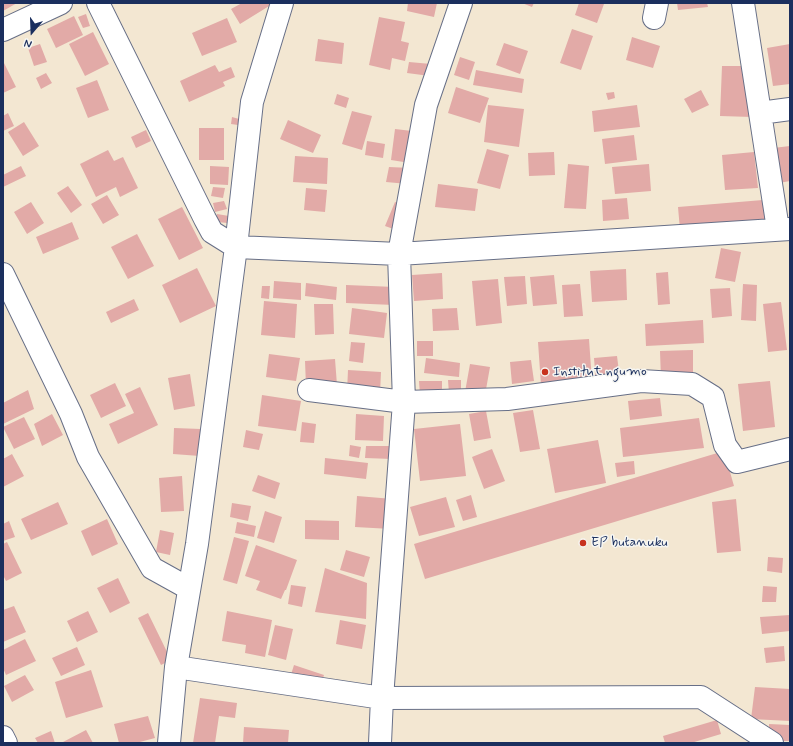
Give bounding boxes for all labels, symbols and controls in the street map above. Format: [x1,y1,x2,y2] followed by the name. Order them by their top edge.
[12,12,52,52] north arrow
[22,36,34,51] text: N
[553,364,647,380] place label: Institut ngumo
[540,367,550,377] marker: Institut ngumo
[591,535,668,551] place label: EP butanuku
[578,538,588,548] marker: EP butanuku

